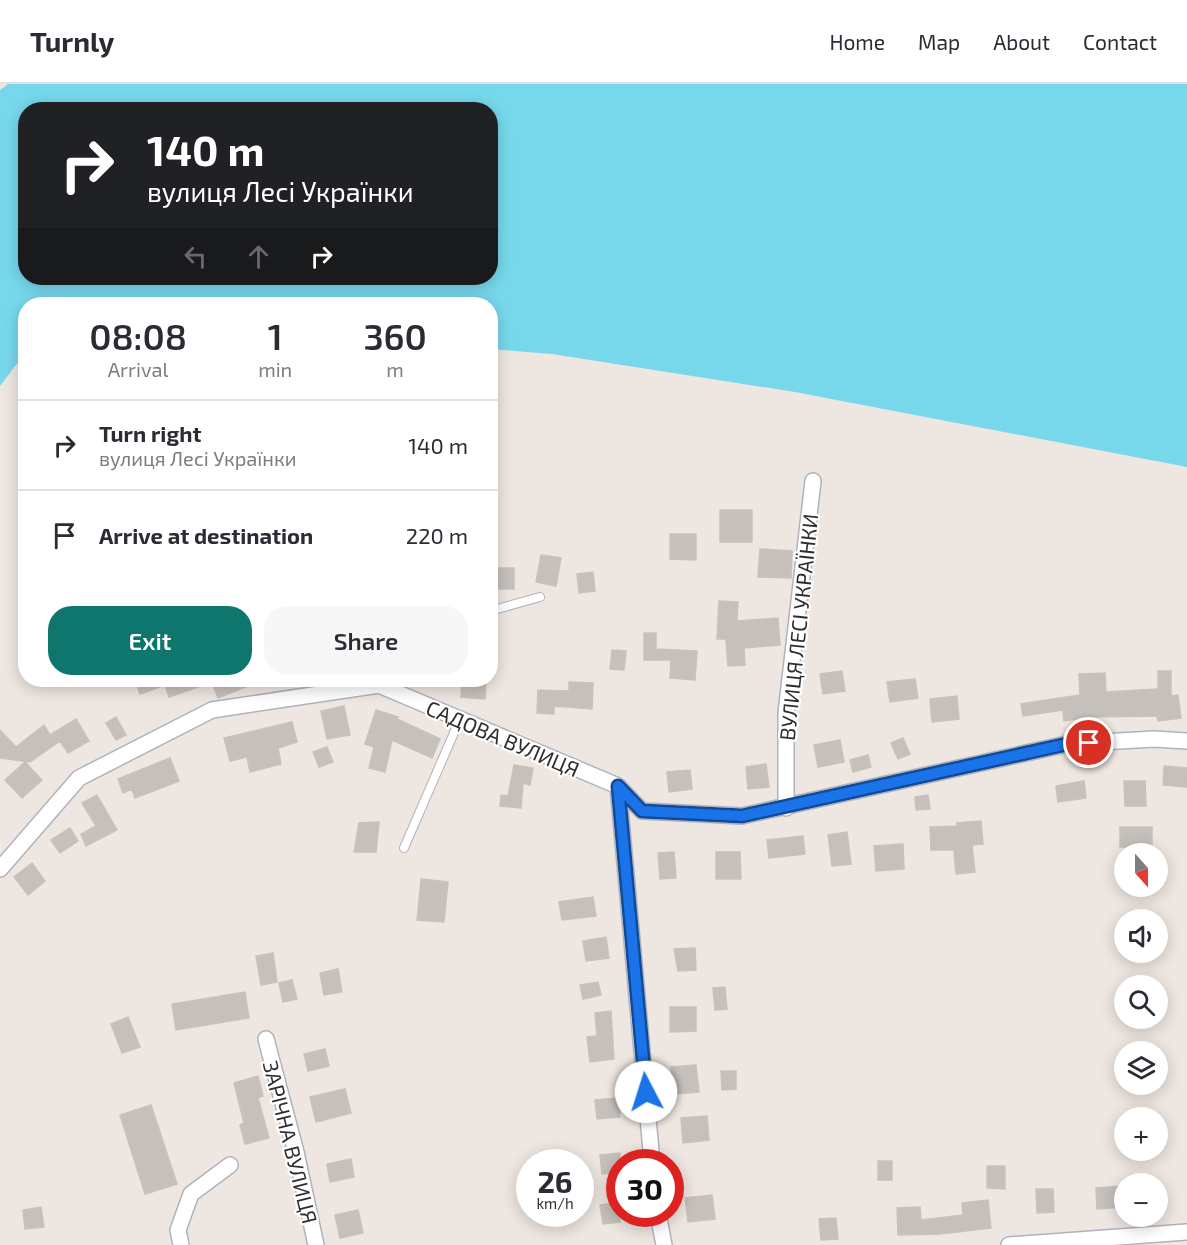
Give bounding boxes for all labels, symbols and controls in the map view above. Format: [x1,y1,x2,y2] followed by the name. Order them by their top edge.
[30,24,114,58] text: Turnly
[829,29,885,54] text: Home
[918,29,960,54] text: Map
[993,29,1050,54] text: About
[1083,29,1157,54] text: Contact
[147,124,264,174] text: 140 m
[48,126,126,204] icon: right
[147,175,414,207] text: вулиця Лесі Українки
[179,240,212,273] icon: left
[242,240,275,273] icon: ahead
[305,240,338,273] icon: right
[89,314,187,357] text: 08:08
[268,314,283,357] text: 1
[363,314,427,357] text: 360
[108,357,169,381] text: Arrival
[258,357,292,381] text: min
[386,357,404,381] text: m
[99,420,201,446] text: Turn right
[48,429,81,462] icon: right
[408,432,468,458] text: 140 m
[99,446,296,470] text: вулиця Лесі Українки
[774,512,822,742] street label: ВУЛИЦЯ ЛЕСІ УКРАЇНКИ
[48,519,81,552] icon: arrive
[99,522,313,548] text: Arrive at destination
[406,522,468,548] text: 220 m
[48,606,252,675] button: Exit
[264,606,468,675] button: Share
[423,694,583,782] street label: САДОВА ВУЛИЦЯ
[1063,717,1114,768] pin
[1072,726,1105,759] icon: arrive
[1114,843,1168,897] north arrow
[1114,843,1168,1227] map controls
[1114,909,1168,963] button: sound
[1114,975,1168,1029] button: search
[1114,1041,1168,1095] button: layers
[259,1058,323,1226] street label: ЗАРІЧНА ВУЛИЦЯ
[614,1060,678,1124] position arrow
[1114,1107,1168,1161] button: +
[606,1149,684,1227] speed limit sign: 30
[537,1163,573,1199] text: 26
[1114,1173,1168,1227] button: −
[536,1194,574,1212] text: km/h

